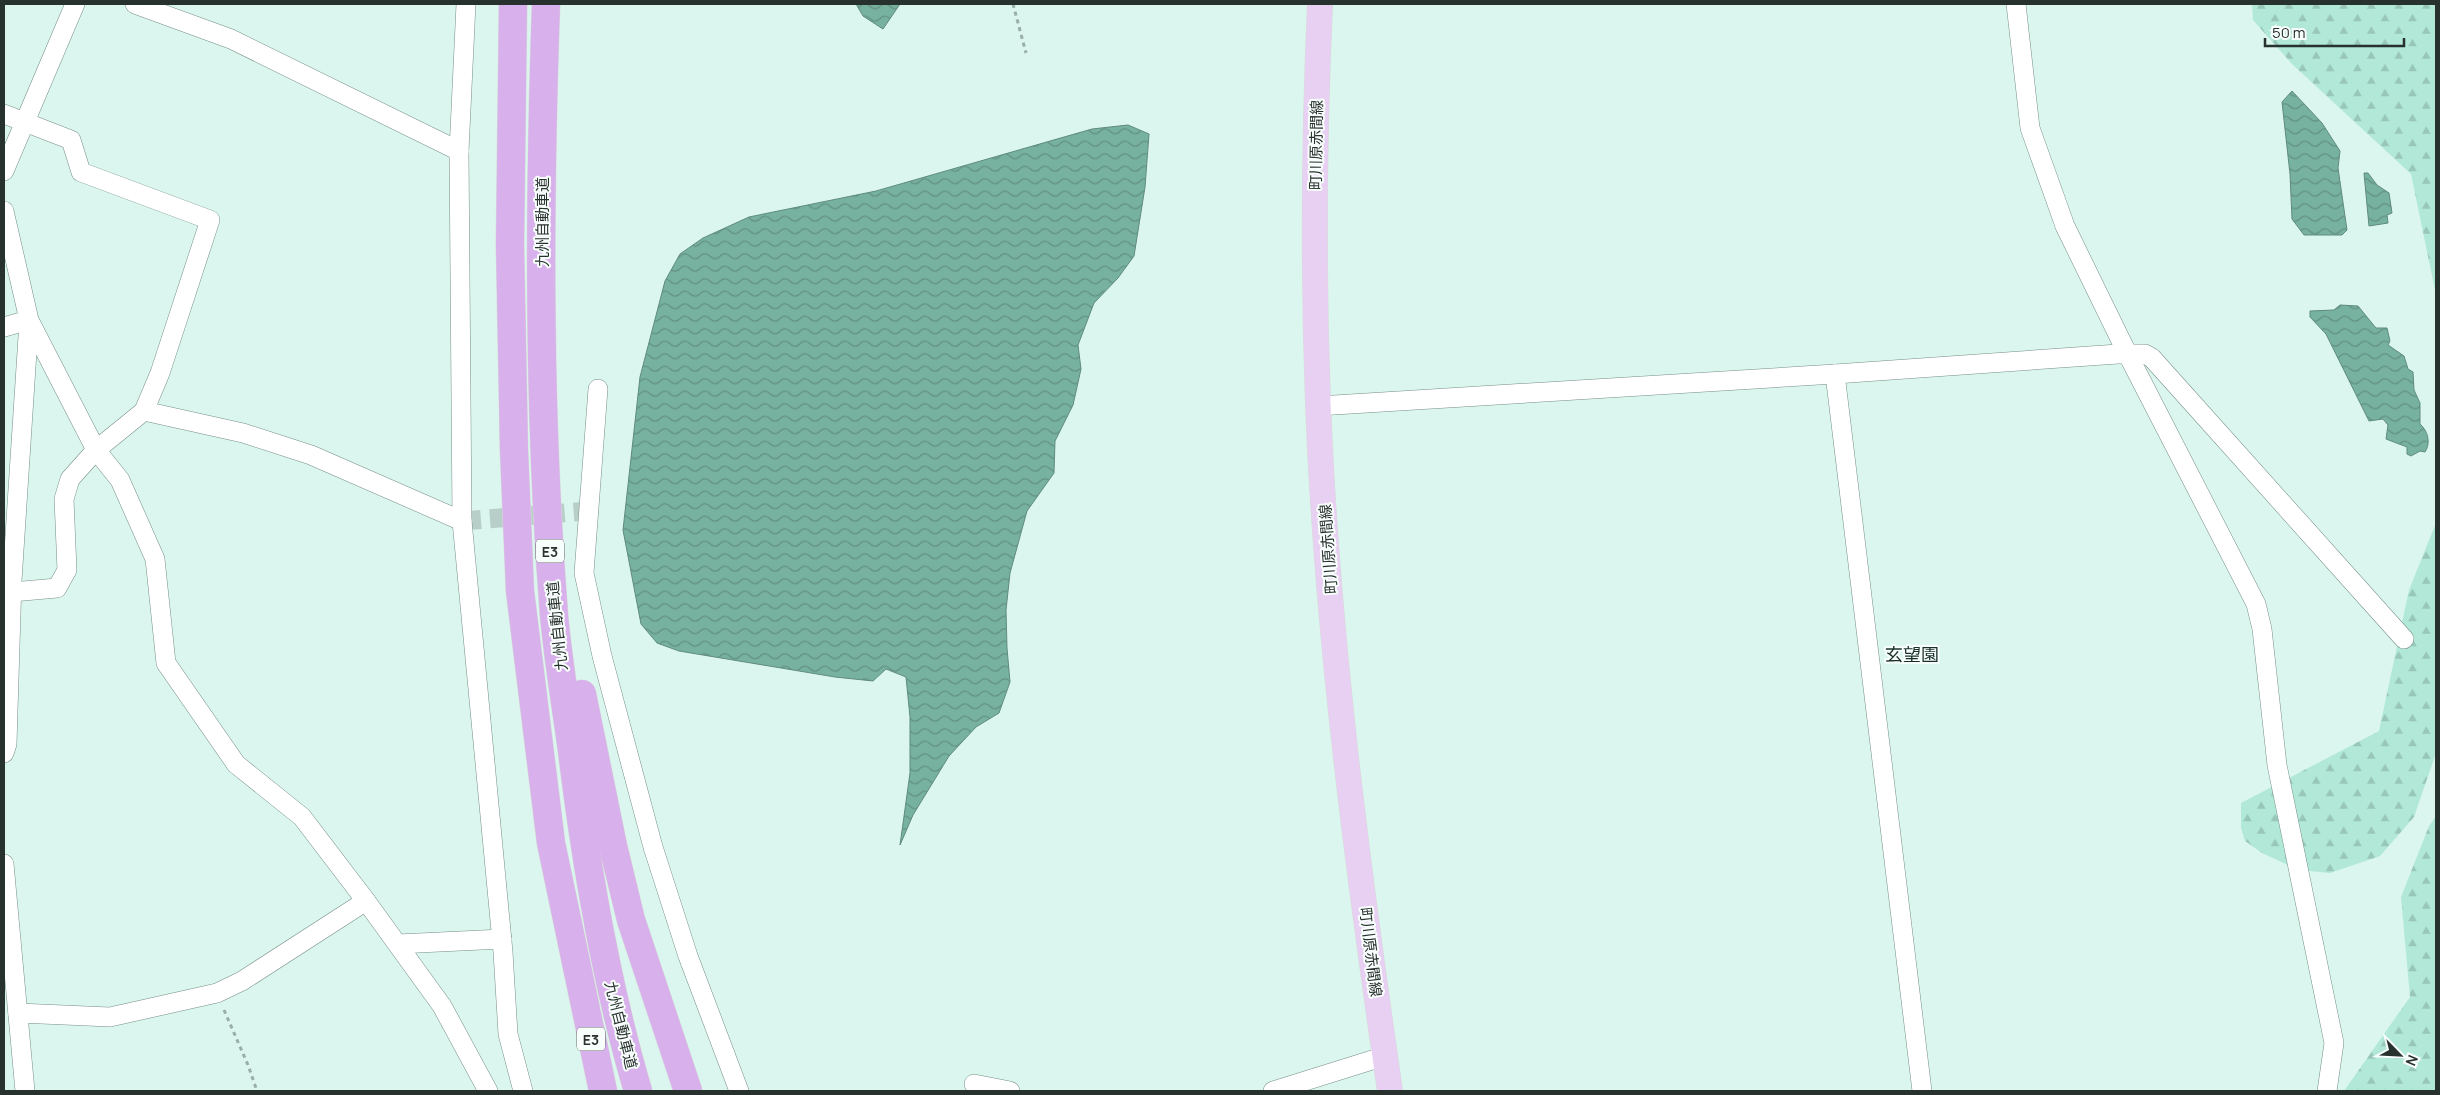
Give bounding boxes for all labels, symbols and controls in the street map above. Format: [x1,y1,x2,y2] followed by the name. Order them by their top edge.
[2265,15,2404,47] scale bar
[2272,22,2306,43] text: 50 m
[1305,100,1327,190] street label: 町川原赤間線
[532,177,553,267] street label: 九州自動車道
[1314,503,1342,595] street label: 町川原赤間線
[536,540,564,562] road number: E3
[542,580,572,672] street label: 九州自動車道
[1885,642,1939,666] district label: 玄望園
[1355,906,1387,998] street label: 町川原赤間線
[600,979,642,1071] street label: 九州自動車道
[577,1028,605,1050] road number: E3
[2375,1030,2425,1080] north arrow
[2402,1052,2423,1069] text: N

